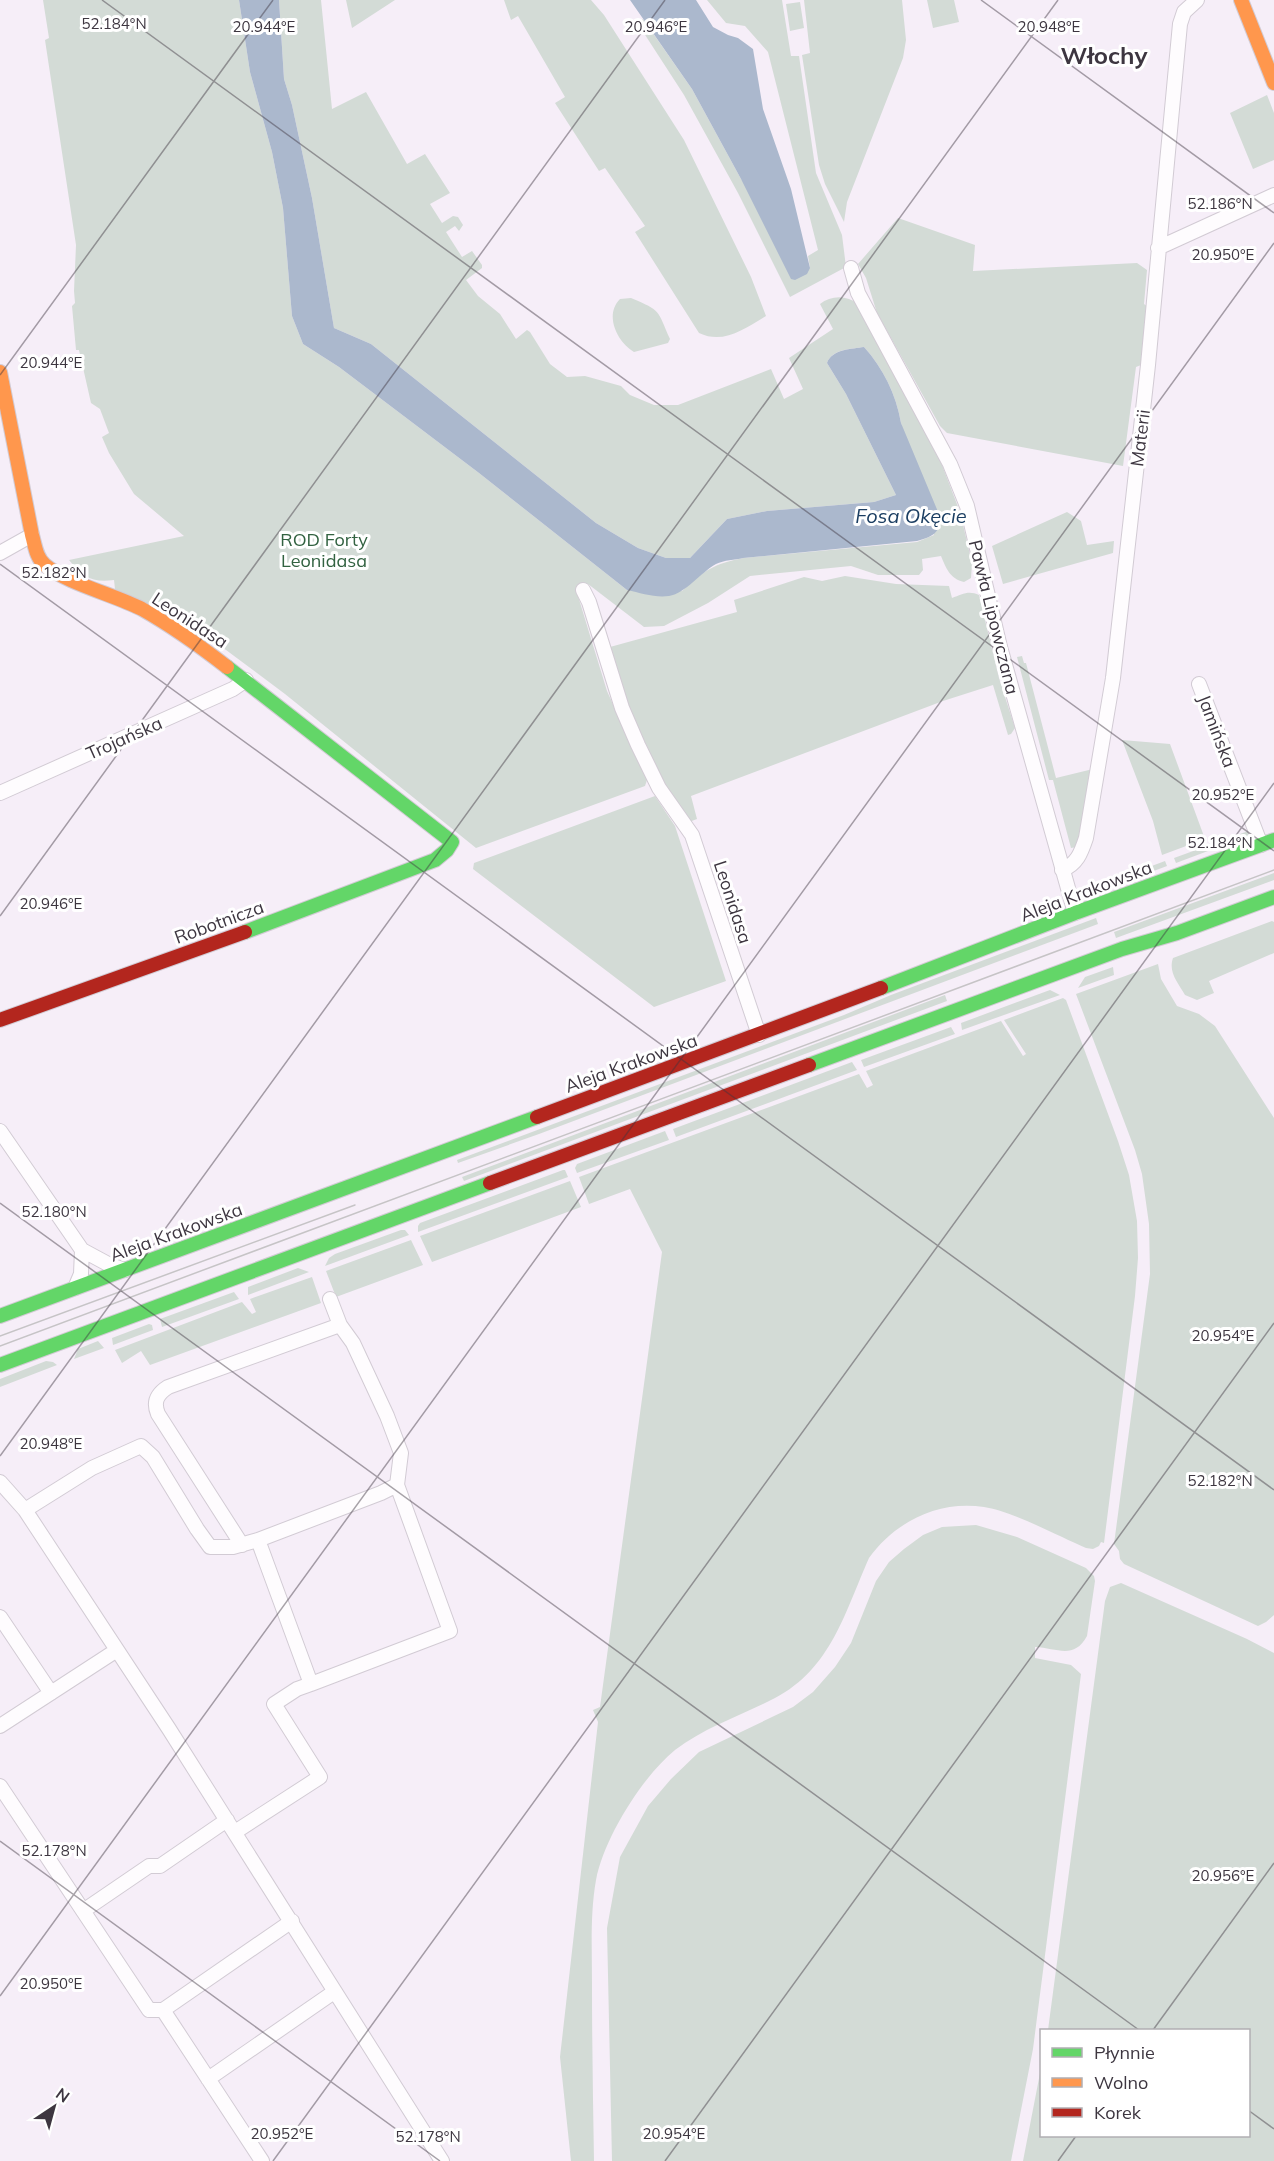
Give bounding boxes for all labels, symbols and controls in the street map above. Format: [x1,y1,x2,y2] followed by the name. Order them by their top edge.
[81,14,147,33] text: 52.184°N
[233,17,296,36] text: 20.944°E
[625,17,688,36] text: 20.946°E
[1018,17,1081,36] text: 20.948°E
[1061,40,1148,70] district label: Włochy
[1187,194,1253,213] text: 52.186°N
[1192,245,1255,264] text: 20.950°E
[20,353,83,372] text: 20.944°E
[1125,408,1155,468] street label: Materii
[855,503,967,528] water label: Fosa Okęcie
[280,528,368,572] park label: ROD Forty Leonidasa
[964,537,1024,697] street label: Pawła Lipowczana
[21,563,87,582] text: 52.182°N
[148,587,232,653] street label: Leonidasa
[1193,691,1241,771] street label: Jamińska
[82,711,166,765] street label: Trojańska
[1192,785,1255,804] text: 20.952°E
[1187,833,1253,852] text: 52.184°N
[1017,855,1155,927] street label: Aleja Krakowska
[709,858,757,946] street label: Leonidasa
[20,894,83,913] text: 20.946°E
[171,895,267,949] street label: Robotnicza
[562,1028,700,1098] street label: Aleja Krakowska
[107,1197,245,1267] street label: Aleja Krakowska
[21,1202,87,1221] text: 52.180°N
[1192,1326,1255,1345] text: 20.954°E
[20,1434,83,1453] text: 20.948°E
[1187,1471,1253,1490] text: 52.182°N
[21,1841,87,1860] text: 52.178°N
[1192,1866,1255,1885] text: 20.956°E
[20,1974,83,1993] text: 20.950°E
[1040,2029,1250,2137] legend
[1094,2041,1155,2064] text: Płynnie
[1094,2071,1148,2094] text: Wolno
[24,2077,84,2137] north arrow
[52,2083,74,2107] text: N
[1094,2101,1142,2124] text: Korek
[251,2124,314,2143] text: 20.952°E
[643,2124,706,2143] text: 20.954°E
[395,2127,461,2146] text: 52.178°N

